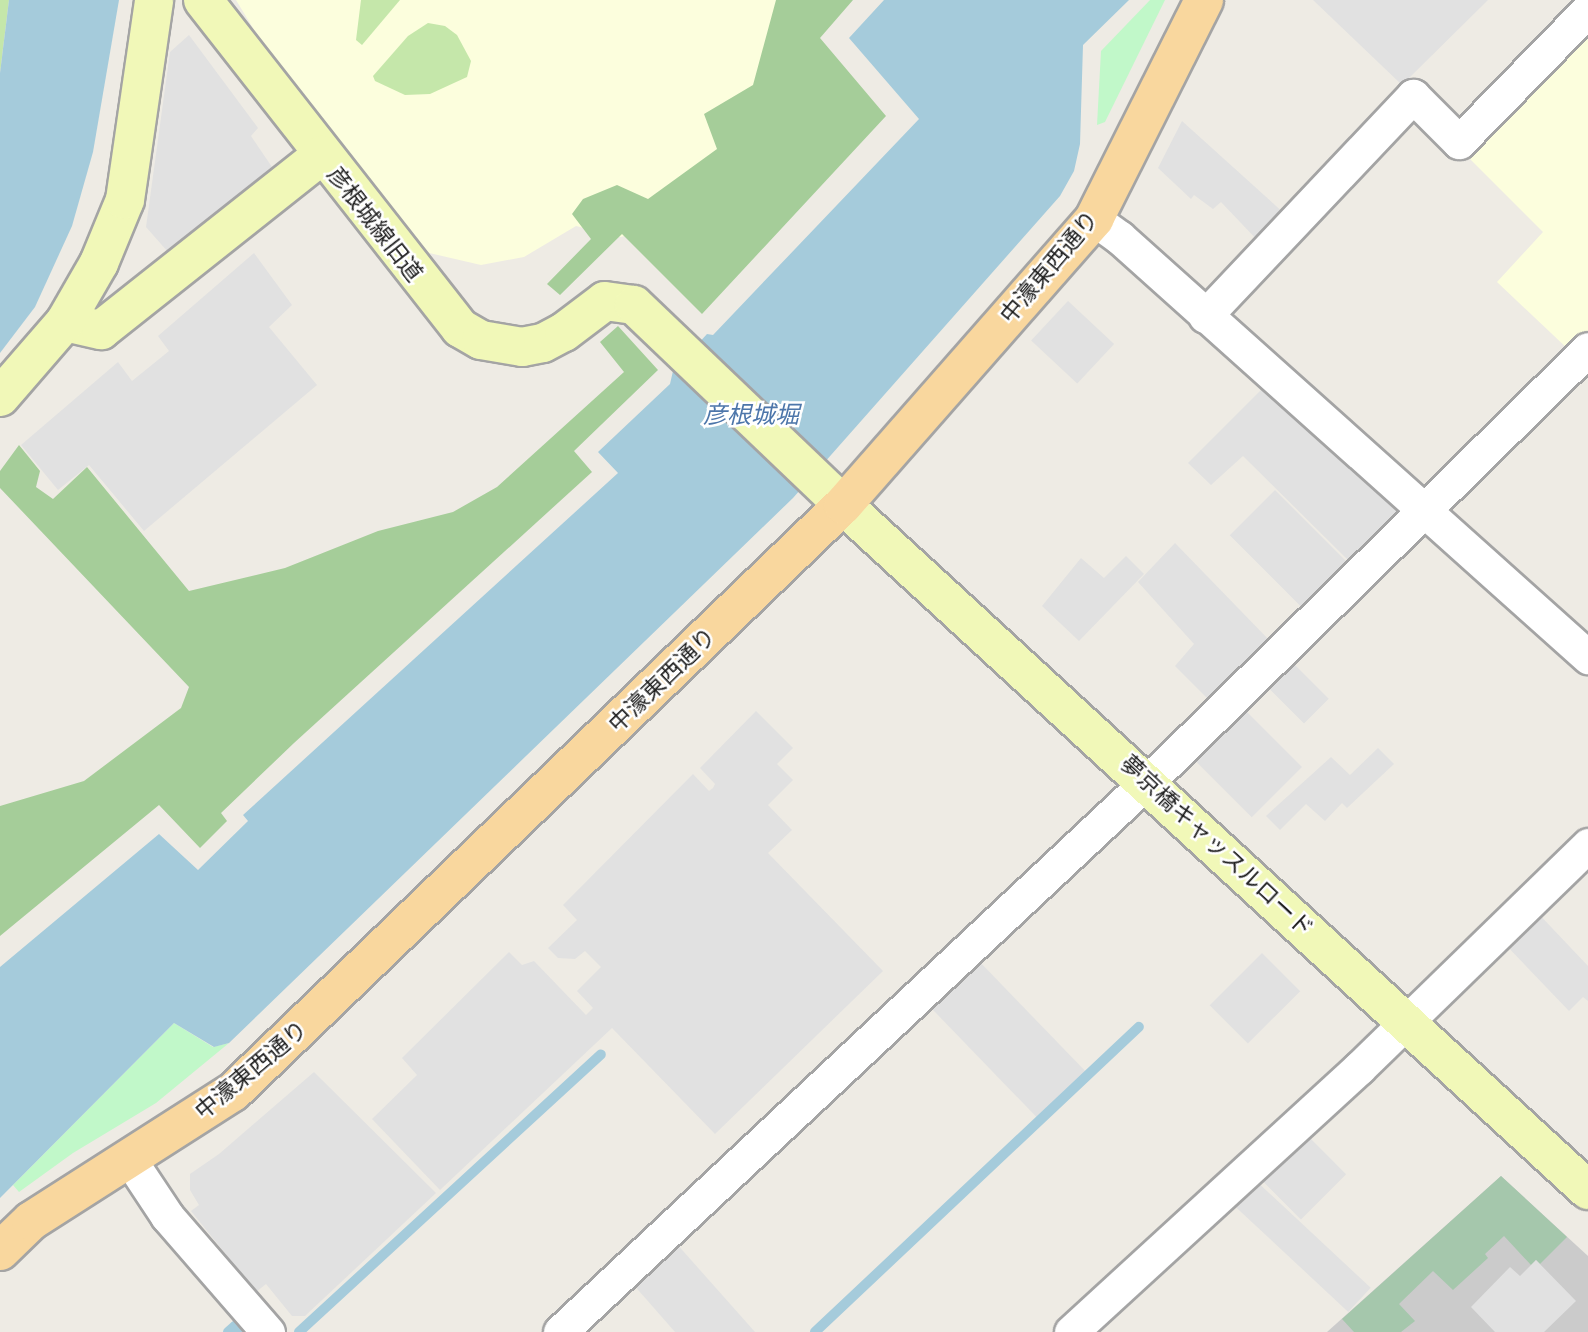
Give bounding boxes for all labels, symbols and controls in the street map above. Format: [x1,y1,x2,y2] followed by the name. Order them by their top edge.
[322,161,428,287] street label: 彦根城線旧道
[994,205,1104,329] street label: 中濠東西通り
[703,401,799,429] water label: 彦根城堀
[603,622,721,738] street label: 中濠東西通り
[1115,750,1319,942] street label: 夢京橋キャッスルロード
[189,1015,313,1125] street label: 中濠東西通り

